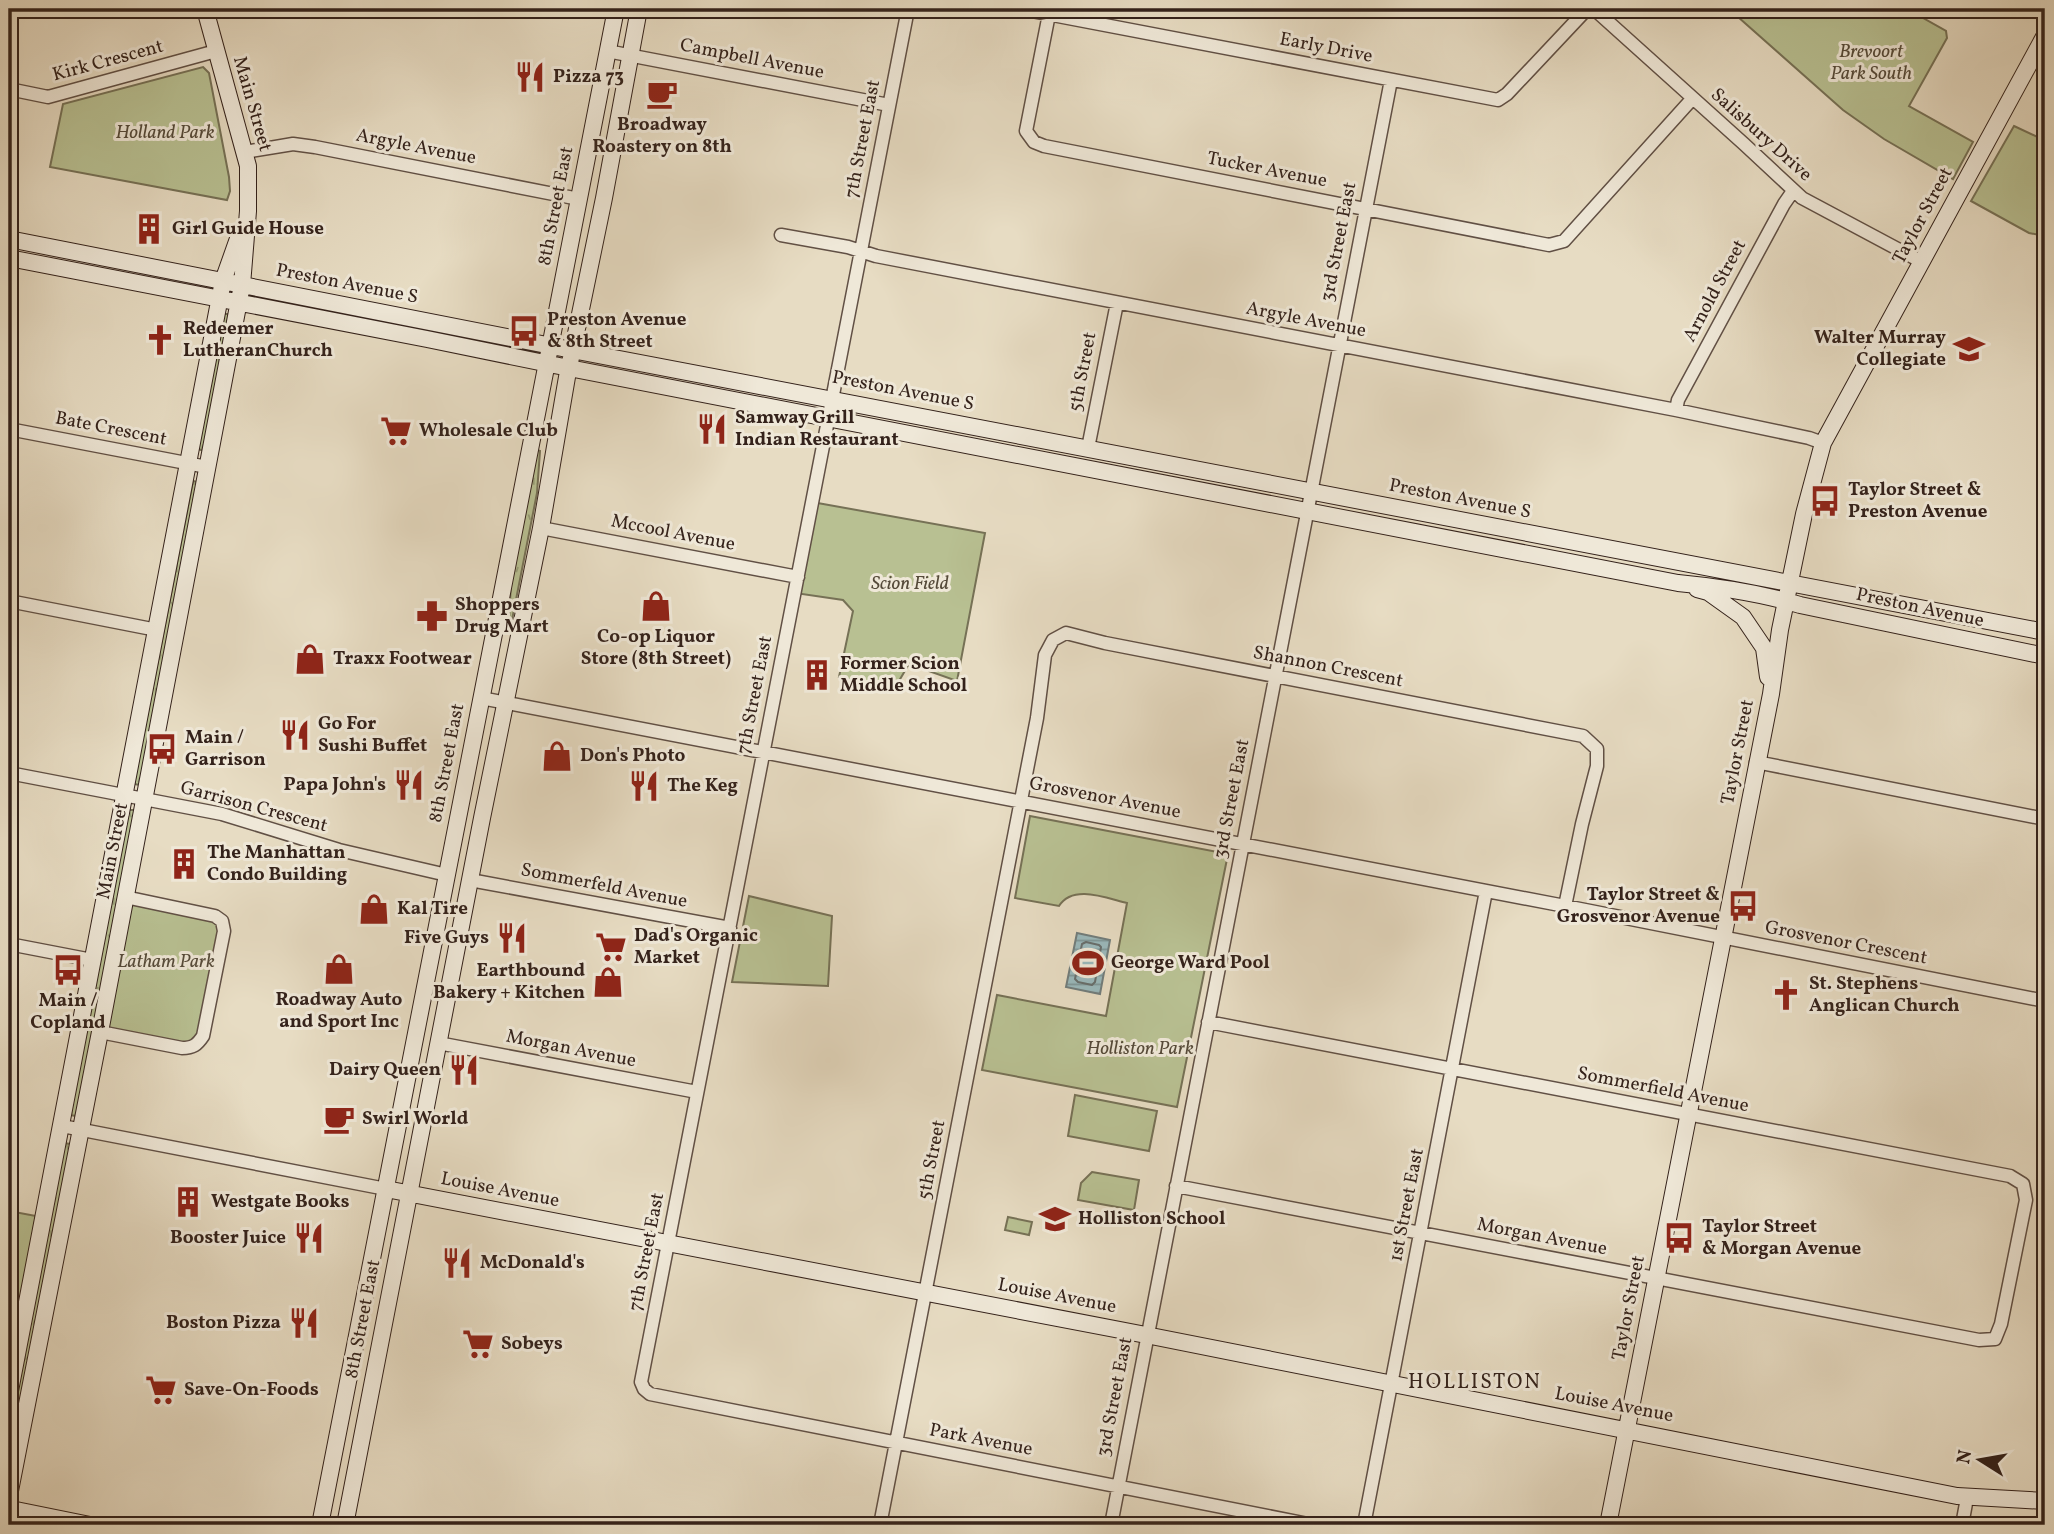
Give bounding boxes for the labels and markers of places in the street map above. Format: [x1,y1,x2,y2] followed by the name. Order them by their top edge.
[513,60,547,94] restaurant icon: Pizza 73
[553,64,624,90] place label: Pizza 73
[645,77,679,111] cafe icon: Broadway Roastery on 8th
[592,112,732,160] place label: Broadway Roastery on 8th
[132,212,166,246] building icon: Girl Guide House
[172,216,324,242] place label: Girl Guide House
[547,307,687,355] place label: Preston Avenue & 8th Street
[507,314,541,348] bus stop icon: Preston Avenue & 8th Street
[183,316,333,364] place label: Redeemer LutheranChurch
[143,323,177,357] church icon: Redeemer LutheranChurch
[1814,325,1946,373] place label: Walter Murray Collegiate
[1952,332,1986,366] school or university icon: Walter Murray Collegiate
[735,405,899,453] place label: Samway Grill Indian Restaurant
[695,412,729,446] restaurant icon: Samway Grill Indian Restaurant
[379,414,413,448] supermarket icon: Wholesale Club
[419,418,558,444] place label: Wholesale Club
[1848,477,1988,525] place label: Taylor Street & Preston Avenue
[1808,484,1842,518] bus stop icon: Taylor Street & Preston Avenue
[639,589,673,623] shop icon: Co-op Liquor Store (8th Street)
[455,592,549,640] place label: Shoppers Drug Mart
[415,599,449,633] pharmacy icon: Shoppers Drug Mart
[581,624,731,672] place label: Co-op Liquor Store (8th Street)
[293,642,327,676] shop icon: Traxx Footwear
[333,646,472,672] place label: Traxx Footwear
[840,651,967,699] place label: Former Scion Middle School
[800,658,834,692] building icon: Former Scion Middle School
[318,711,427,759] place label: Go For Sushi Buffet
[278,718,312,752] restaurant icon: Go For Sushi Buffet
[185,725,266,773] place label: Main / Garrison
[145,732,179,766] bus stop icon: Main / Garrison
[540,739,574,773] shop icon: Don's Photo
[580,743,685,769] place label: Don's Photo
[392,768,426,802] restaurant icon: Papa John's
[627,769,661,803] restaurant icon: The Keg
[284,772,386,798] place label: Papa John's
[667,773,738,799] place label: The Keg
[207,840,347,888] place label: The Manhattan Condo Building
[167,847,201,881] building icon: The Manhattan Condo Building
[1557,882,1720,930] place label: Taylor Street & Grosvenor Avenue
[1726,889,1760,923] bus stop icon: Taylor Street & Grosvenor Avenue
[357,892,391,926] shop icon: Kal Tire
[397,896,468,922] place label: Kal Tire
[495,921,529,955] restaurant icon: Five Guys
[634,923,758,971] place label: Dad's Organic Market
[404,925,489,951] place label: Five Guys
[594,930,628,964] supermarket icon: Dad's Organic Market
[1071,946,1105,980] sports icon: George Ward Pool
[1111,950,1270,976] place label: George Ward Pool
[322,952,356,986] shop icon: Roadway Auto and Sport Inc
[51,953,85,987] bus stop icon: Main / Copland
[433,958,585,1006] place label: Earthbound Bakery + Kitchen
[591,965,625,999] shop icon: Earthbound Bakery + Kitchen
[1809,971,1960,1019] place label: St. Stephens Anglican Church
[1769,978,1803,1012] church icon: St. Stephens Anglican Church
[276,987,403,1035] place label: Roadway Auto and Sport Inc
[30,988,106,1036] place label: Main / Copland
[447,1053,481,1087] restaurant icon: Dairy Queen
[329,1057,441,1083] place label: Dairy Queen
[322,1102,356,1136] cafe icon: Swirl World
[362,1106,469,1132] place label: Swirl World
[171,1185,205,1219] building icon: Westgate Books
[211,1189,350,1215] place label: Westgate Books
[1038,1202,1072,1236] school or university icon: Holliston School
[1078,1206,1225,1232] place label: Holliston School
[1702,1214,1862,1262] place label: Taylor Street & Morgan Avenue
[292,1221,326,1255] restaurant icon: Booster Juice
[1662,1221,1696,1255] bus stop icon: Taylor Street & Morgan Avenue
[170,1225,286,1251] place label: Booster Juice
[440,1246,474,1280] restaurant icon: McDonald's
[480,1250,585,1276] place label: McDonald's
[287,1306,321,1340] restaurant icon: Boston Pizza
[166,1310,281,1336] place label: Boston Pizza
[461,1327,495,1361] supermarket icon: Sobeys
[501,1331,563,1357] place label: Sobeys
[144,1373,178,1407] supermarket icon: Save-On-Foods
[184,1377,319,1403] place label: Save-On-Foods

